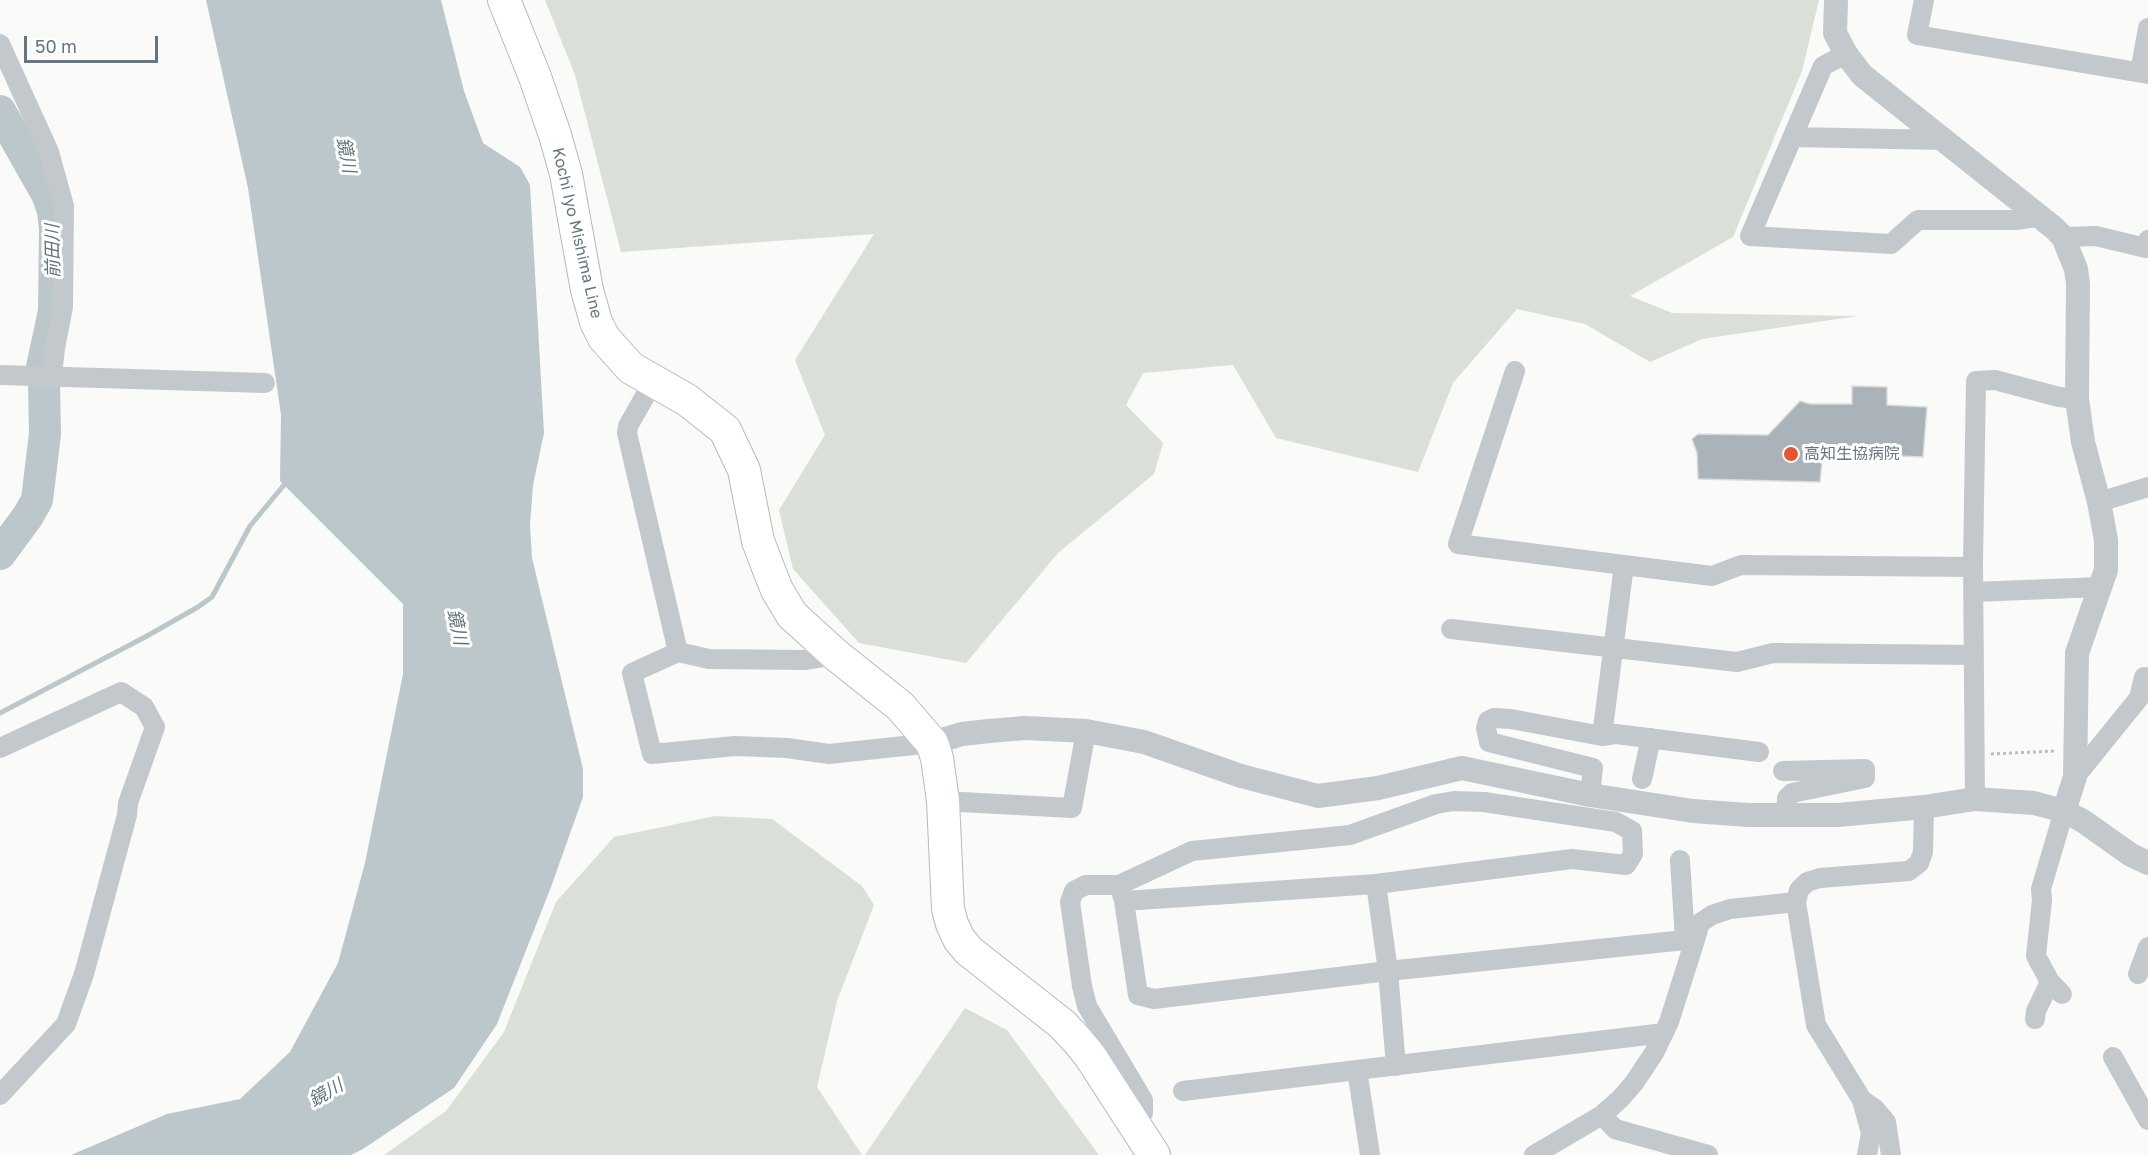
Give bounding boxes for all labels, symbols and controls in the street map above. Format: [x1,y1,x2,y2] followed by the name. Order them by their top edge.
[27,24,160,62] scale bar
[35,35,77,57] text: 50 m
[332,135,360,175] water label: 鏡川
[548,146,606,320] street label: Kochi Iyo Mishima Line
[42,224,64,278] water label: 前田川
[1804,444,1900,464] place label: 高知生協病院
[1782,445,1800,463] marker: 高知生協病院
[443,607,471,647] water label: 鏡川
[305,1075,347,1111] water label: 鏡川

